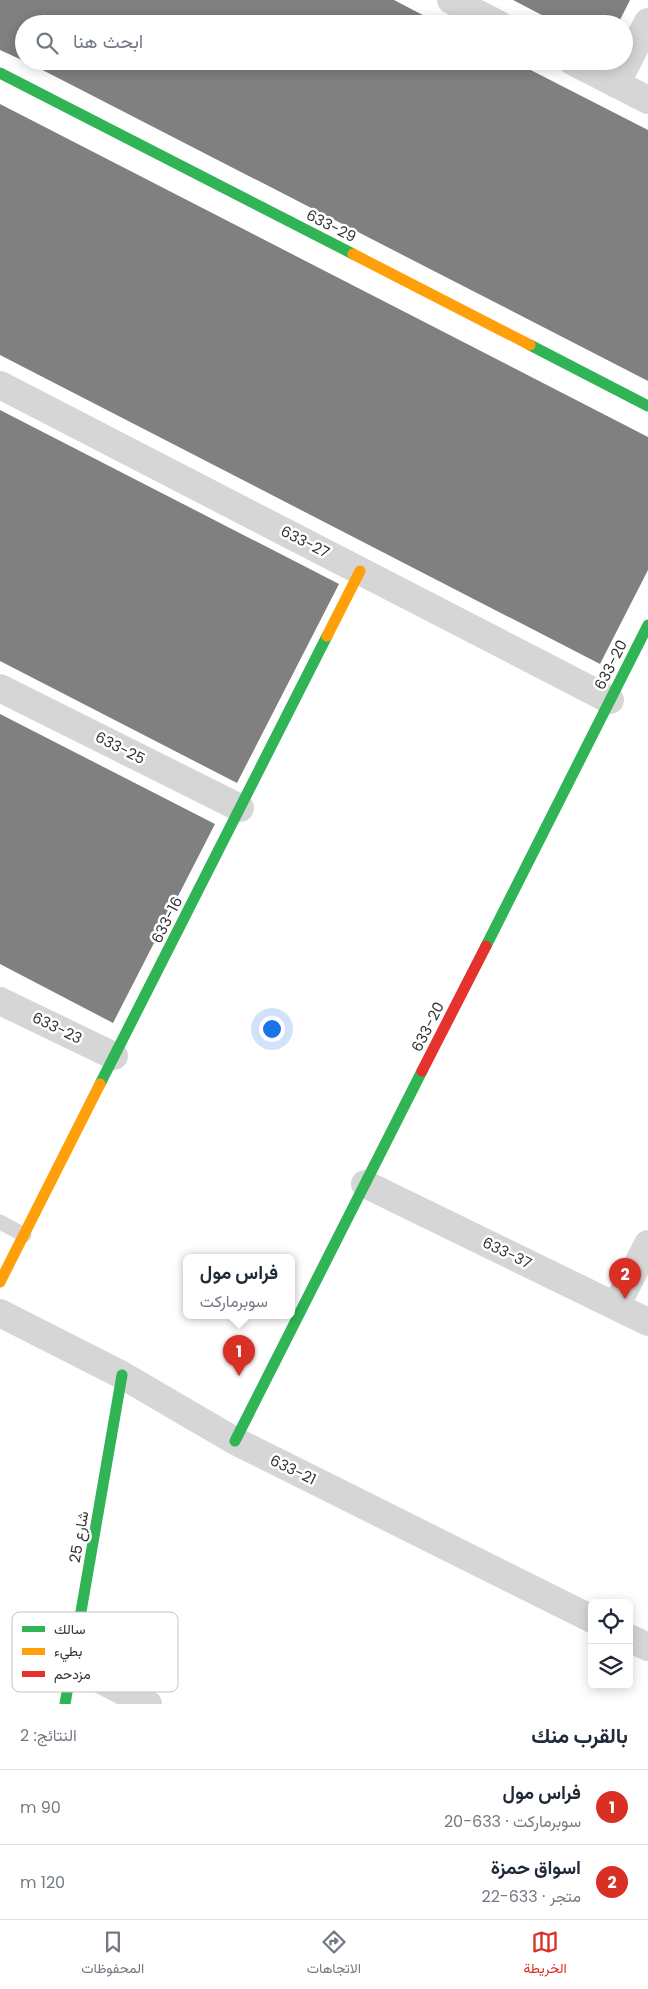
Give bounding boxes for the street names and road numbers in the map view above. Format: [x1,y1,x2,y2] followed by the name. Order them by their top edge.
[303,204,360,247] street label: 633-29
[277,520,333,563] street label: 633-27
[589,636,632,693] street label: 633-20
[92,726,149,769] street label: 633-25
[146,893,187,947] street label: 633-16
[406,998,449,1055] street label: 633-20
[29,1007,86,1049] street label: 633-23
[479,1232,535,1273] street label: 633-37
[267,1449,320,1490] street label: 633-21
[64,1509,94,1565] street label: شارع 25

